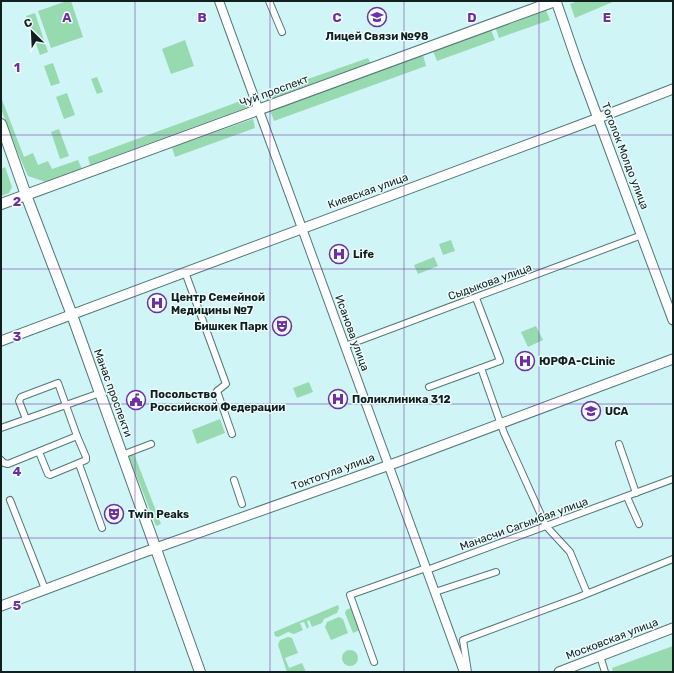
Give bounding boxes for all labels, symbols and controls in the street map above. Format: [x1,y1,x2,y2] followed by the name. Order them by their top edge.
[366,6,388,28] school or university icon: Лицей Связи №98
[62,10,72,25] text: A
[197,10,207,25] text: B
[332,10,342,25] text: C
[467,10,477,25] text: D
[603,10,611,25] text: E
[12,12,52,52] north arrow
[22,16,35,31] text: С
[326,30,428,43] place label: Лицей Связи №98
[14,60,20,75] text: 1
[238,72,311,109] street label: Чуй проспект
[599,101,651,211] street label: Тоголок Молдо улица
[326,170,410,212] street label: Киевская улица
[13,194,21,209] text: 2
[328,243,350,265] hospital icon: Life
[353,248,375,261] place label: Life
[446,261,534,303] street label: Сыдыкова улица
[171,291,265,317] place label: Центр Семейной Медицины №7
[146,292,168,314] hospital icon: Центр Семейной Медицины №7
[332,293,372,373] street label: Исанова улица
[271,315,293,337] theatre icon: Бишкек Парк
[194,320,268,333] place label: Бишкек Парк
[13,329,22,344] text: 3
[91,347,135,439] street label: Манас проспекти
[514,350,536,372] hospital icon: ЮРФА-CLinic
[539,355,616,368] place label: ЮРФА-CLinic
[150,388,285,414] place label: Посольство Российской Федерации
[327,388,349,410] hospital icon: Поликлиника 312
[125,389,147,411] public building icon: Посольство Российской Федерации
[352,393,451,406] place label: Поликлиника 312
[580,400,602,422] school or university icon: UCA
[605,405,629,418] place label: UCA
[290,451,376,493] street label: Токтогула улица
[13,464,22,479] text: 4
[458,495,590,553] street label: Манасчи Сагымбая улица
[103,503,125,525] theatre icon: Twin Peaks
[128,508,189,521] place label: Twin Peaks
[13,598,21,613] text: 5
[564,615,660,663] street label: Московская улица

